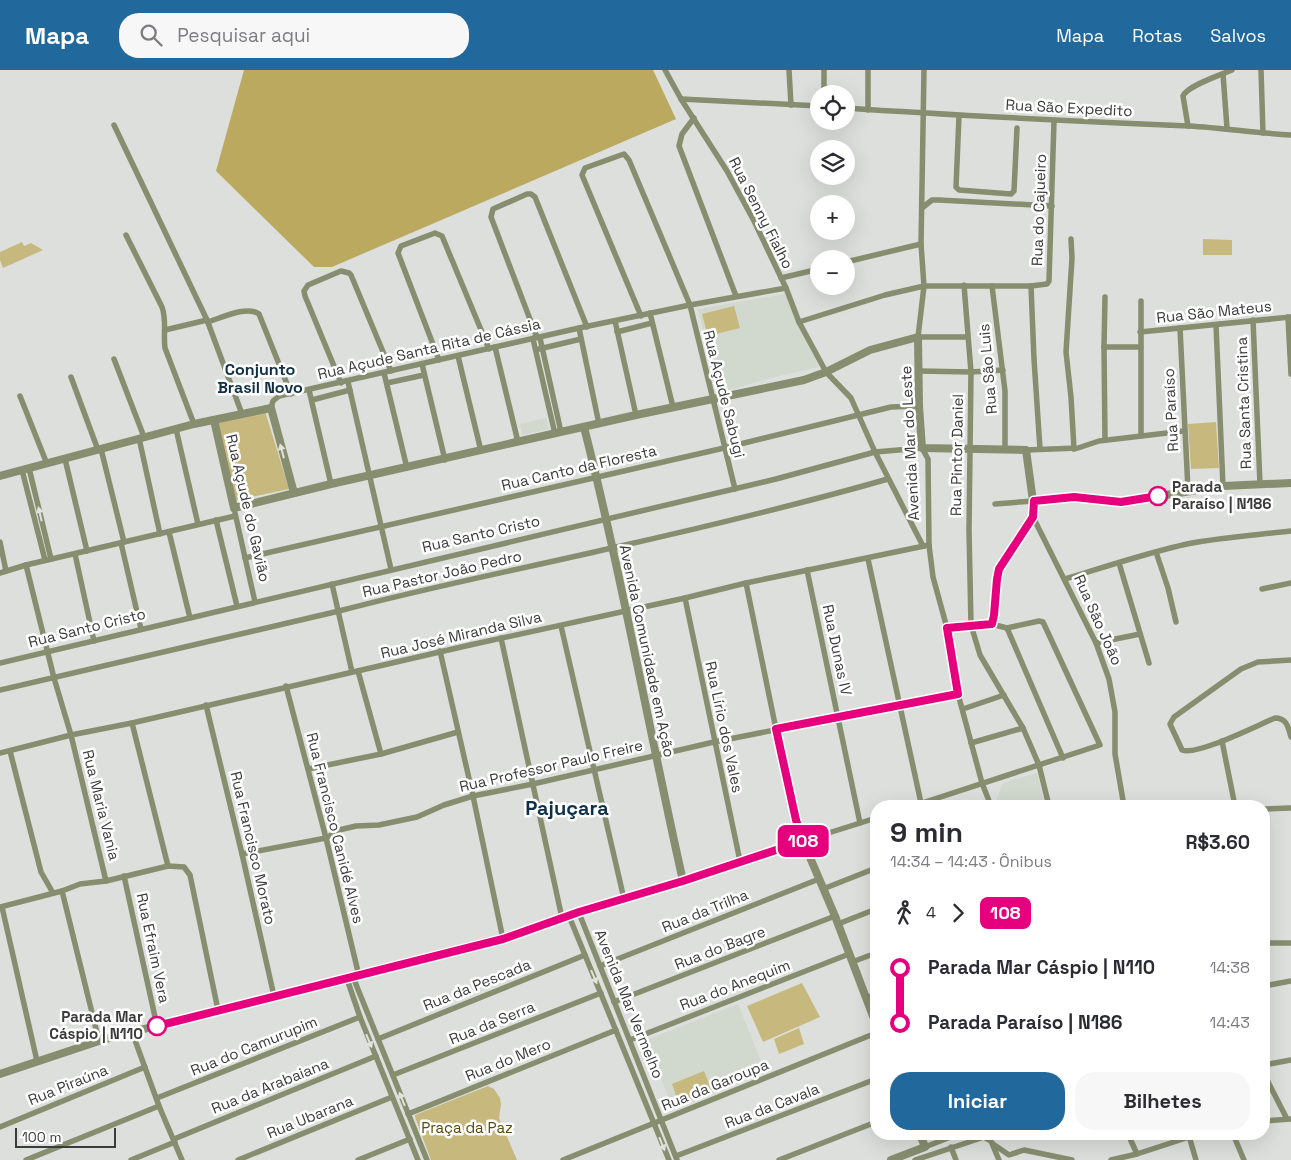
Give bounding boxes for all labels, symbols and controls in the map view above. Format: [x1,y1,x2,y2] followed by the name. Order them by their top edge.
[119,13,469,58] search box
[25,20,89,51] text: Mapa
[137,21,165,49] icon: search
[177,23,310,48] text: Pesquisar aqui
[1056,24,1104,47] text: Mapa
[1132,24,1182,47] text: Rotas
[1210,24,1266,47] text: Salvos
[810,85,855,295] map controls
[810,85,855,130] button: locate
[1005,95,1133,120] street label: Rua São Expedito
[810,140,855,185] button: layers
[725,154,798,272] street label: Rua Senny Fialho
[1027,154,1050,266] street label: Rua do Cajueiro
[810,195,855,240] button: +
[810,250,855,295] button: −
[1155,296,1273,327] street label: Rua São Mateus
[316,314,543,383] street label: Rua Açude Santa Rita de Cássia
[974,323,1001,415] street label: Rua São Luis
[699,328,750,460] street label: Rua Açude Sabugi
[1232,336,1255,469] street label: Rua Santa Cristina
[217,359,303,398] district label: Conjunto Brasil Novo
[896,365,923,521] street label: Avenida Mar do Leste
[1159,368,1182,452] street label: Rua Paraíso
[946,394,967,516] street label: Rua Pintor Daniel
[222,432,275,584] street label: Rua Açude do Gavião
[499,440,659,495] street label: Rua Canto da Floresta
[278,443,286,458] one-way arrow
[1172,477,1272,513] place label: Parada Paraíso | N186
[1148,486,1168,506] marker: Parada Paraíso | N186
[36,506,44,521] one-way arrow
[420,511,542,556] street label: Rua Santo Cristo
[616,543,679,759] street label: Avenida Comunidade em Ação
[360,546,523,601] street label: Rua Pastor João Pedro
[1070,571,1127,668] street label: Rua São João
[819,603,856,697] street label: Rua Dunas IV
[26,604,148,651] street label: Rua Santo Cristo
[379,607,544,662] street label: Rua José Miranda Silva
[701,659,748,794] street label: Rua Lírio dos Vales
[303,730,368,925] street label: Rua Francisco Canidé Alves
[457,735,645,796] street label: Rua Professor Paulo Freire
[79,748,124,862] street label: Rua Maria Vania
[227,769,280,926] street label: Rua Francisco Morato
[525,795,609,821] district label: Pajuçara
[890,814,963,850] text: 9 min
[774,825,832,857] line badge: 108
[788,829,818,852] text: 108
[1185,830,1250,855] text: R$3.60
[890,851,1052,872] text: 14:34 – 14:43 · Ônibus
[659,884,751,936] street label: Rua da Trilha
[133,891,175,1005] street label: Rua Efraim Vera
[890,899,918,927] icon: walk
[944,899,972,927] icon: forward
[990,901,1021,924] text: 108
[926,902,936,923] text: 4
[672,921,768,974] street label: Rua do Bagre
[591,927,668,1081] street label: Avenida Mar Vermelho
[420,954,534,1015] street label: Rua da Pescada
[677,955,793,1014] street label: Rua do Anequim
[928,955,1155,980] text: Parada Mar Cáspio | N110
[1210,957,1250,978] text: 14:38
[591,970,599,984] one-way arrow
[446,997,538,1048] street label: Rua da Serra
[49,1007,143,1043] place label: Parada Mar Cáspio | N110
[928,1010,1123,1035] text: Parada Paraíso | N186
[188,1011,320,1080] street label: Rua do Camurupim
[1210,1012,1250,1033] text: 14:43
[147,1016,167,1036] marker: Parada Mar Cáspio | N110
[366,1034,374,1048] one-way arrow
[462,1034,553,1085] street label: Rua do Mero
[208,1053,332,1118] street label: Rua da Arabaiana
[658,1054,772,1115] street label: Rua da Garoupa
[25,1060,111,1109] street label: Rua Piraúna
[890,1072,1065,1130] button: Iniciar
[1075,1072,1250,1130] button: Bilhetes
[722,1079,822,1132] street label: Rua da Cavala
[264,1090,356,1142] street label: Rua Ubarana
[398,1091,405,1106] one-way arrow
[421,1118,513,1137] park label: Praça da Paz
[15,1125,116,1148] scale bar
[22,1128,61,1146] text: 100 m
[659,1137,667,1151] one-way arrow

